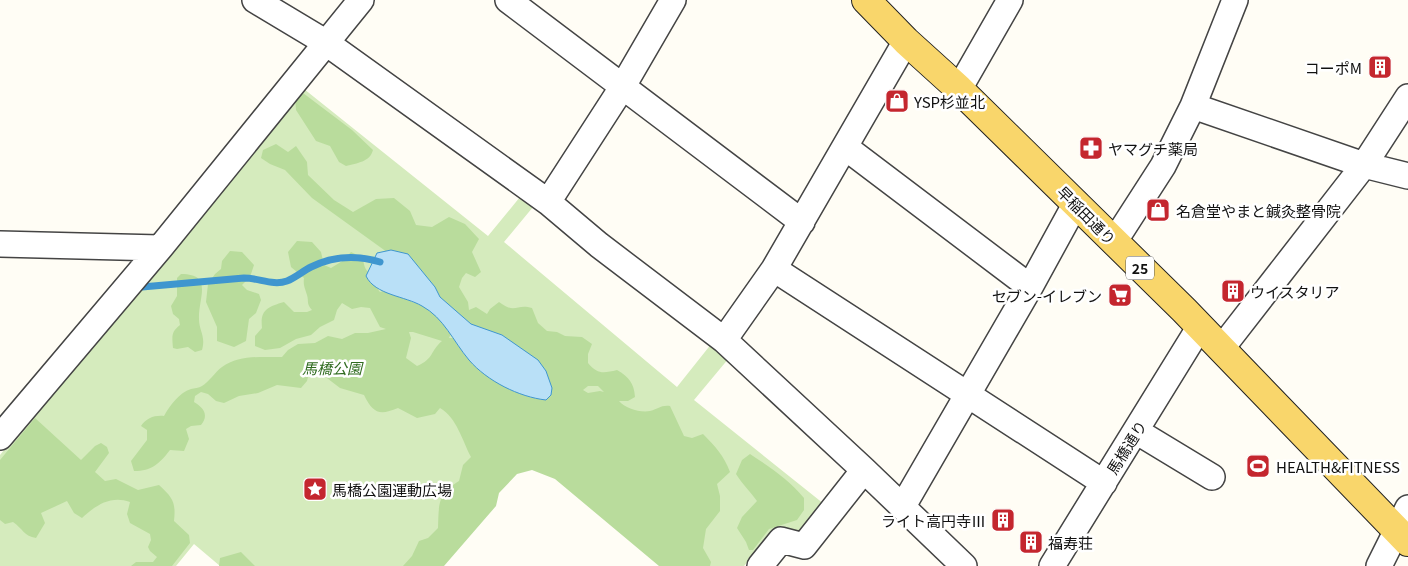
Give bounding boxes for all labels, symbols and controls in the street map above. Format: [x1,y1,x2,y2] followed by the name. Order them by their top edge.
[1367,54,1393,80] building icon: コーポM
[1305,57,1362,78] place label: コーポM
[884,88,910,114] shop icon: YSP杉並北
[913,91,985,112] place label: YSP杉並北
[1078,135,1104,161] pharmacy icon: ヤマグチ薬局
[1108,138,1198,159] place label: ヤマグチ薬局
[1053,181,1121,249] street label: 早稲田通り
[1145,197,1171,223] shop icon: 名倉堂やまと鍼灸整骨院
[1176,200,1341,221] place label: 名倉堂やまと鍼灸整骨院
[1126,256,1154,280] road number: 25
[1220,278,1246,304] building icon: ウイスタリア
[1250,281,1340,302] place label: ウイスタリア
[1107,282,1133,308] supermarket icon: セブン-イレブン
[992,285,1102,306] place label: セブン-イレブン
[302,357,364,378] park label: 馬橋公園
[1101,416,1151,478] street label: 馬橋通り
[1245,453,1271,479] sports icon: HEALTH&FITNESS
[1276,456,1400,477] place label: HEALTH&FITNESS
[302,476,328,502] place icon: 馬橋公園運動広場
[332,479,452,500] place label: 馬橋公園運動広場
[990,507,1016,533] building icon: ライト高円寺Ⅲ
[881,510,986,531] place label: ライト高円寺Ⅲ
[1018,529,1044,555] building icon: 福寿荘
[1048,532,1093,553] place label: 福寿荘

